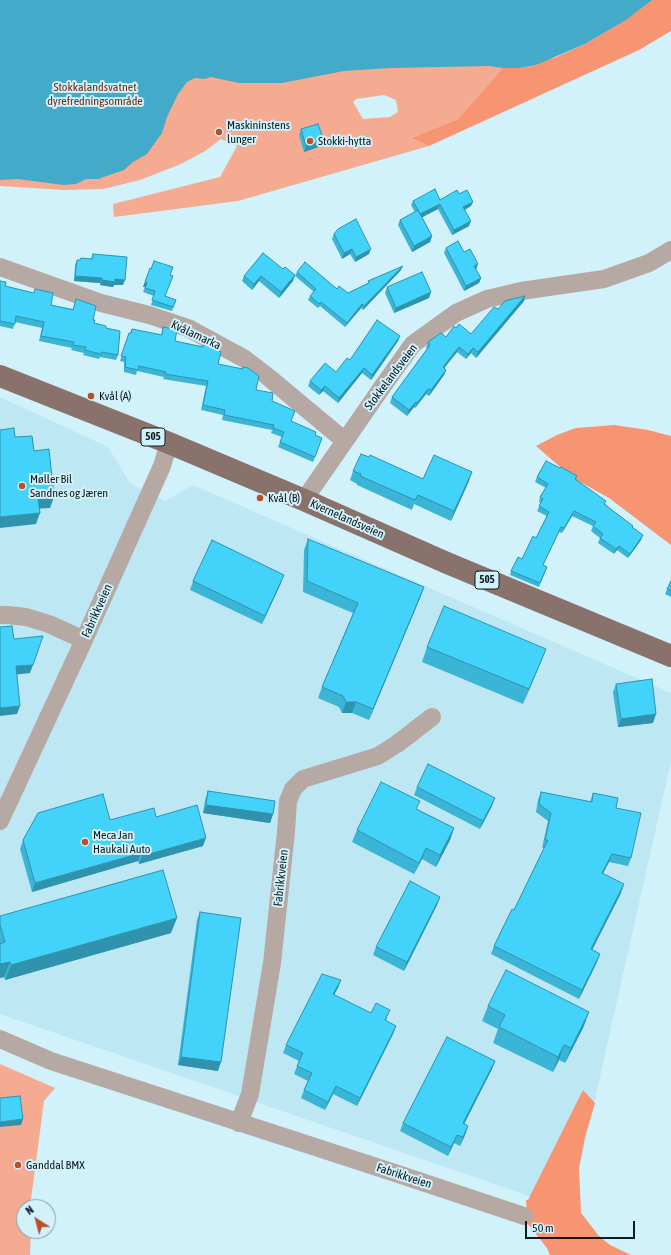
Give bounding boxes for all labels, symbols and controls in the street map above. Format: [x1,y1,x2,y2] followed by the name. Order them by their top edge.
[47,80,143,108] park label: Stokkalandsvatnet dyrefredningsområde
[227,118,290,146] place label: Maskininstens lunger
[214,127,224,137] marker: Maskininstens lunger
[318,134,371,148] place label: Stokki-hytta
[305,136,315,146] marker: Stokki-hytta
[169,317,223,353] street label: Kvålamarka
[362,341,420,413] street label: Stokkelandsveien
[99,389,131,403] place label: Kvål (A)
[86,391,96,401] marker: Kvål (A)
[141,428,165,446] road number: 505
[30,472,108,500] place label: Møller Bil Sandnes og Jæren
[17,481,27,491] marker: Møller Bil Sandnes og Jæren
[268,491,300,505] place label: Kvål (B)
[255,493,265,503] marker: Kvål (B)
[308,496,386,542] street label: Kvernelandsveien
[475,571,499,589] road number: 505
[79,582,115,640] street label: Fabrikkveien
[93,828,150,856] place label: Meca Jan Haukali Auto
[80,837,90,847] marker: Meca Jan Haukali Auto
[271,849,291,907] street label: Fabrikkveien
[26,1158,85,1172] place label: Ganddal BMX
[13,1160,23,1170] marker: Ganddal BMX
[375,1160,433,1192] street label: Fabrikkveien
[16,1199,56,1239] north arrow
[23,1203,36,1217] text: N
[527,1213,637,1239] scale bar
[532,1221,554,1235] text: 50 m

